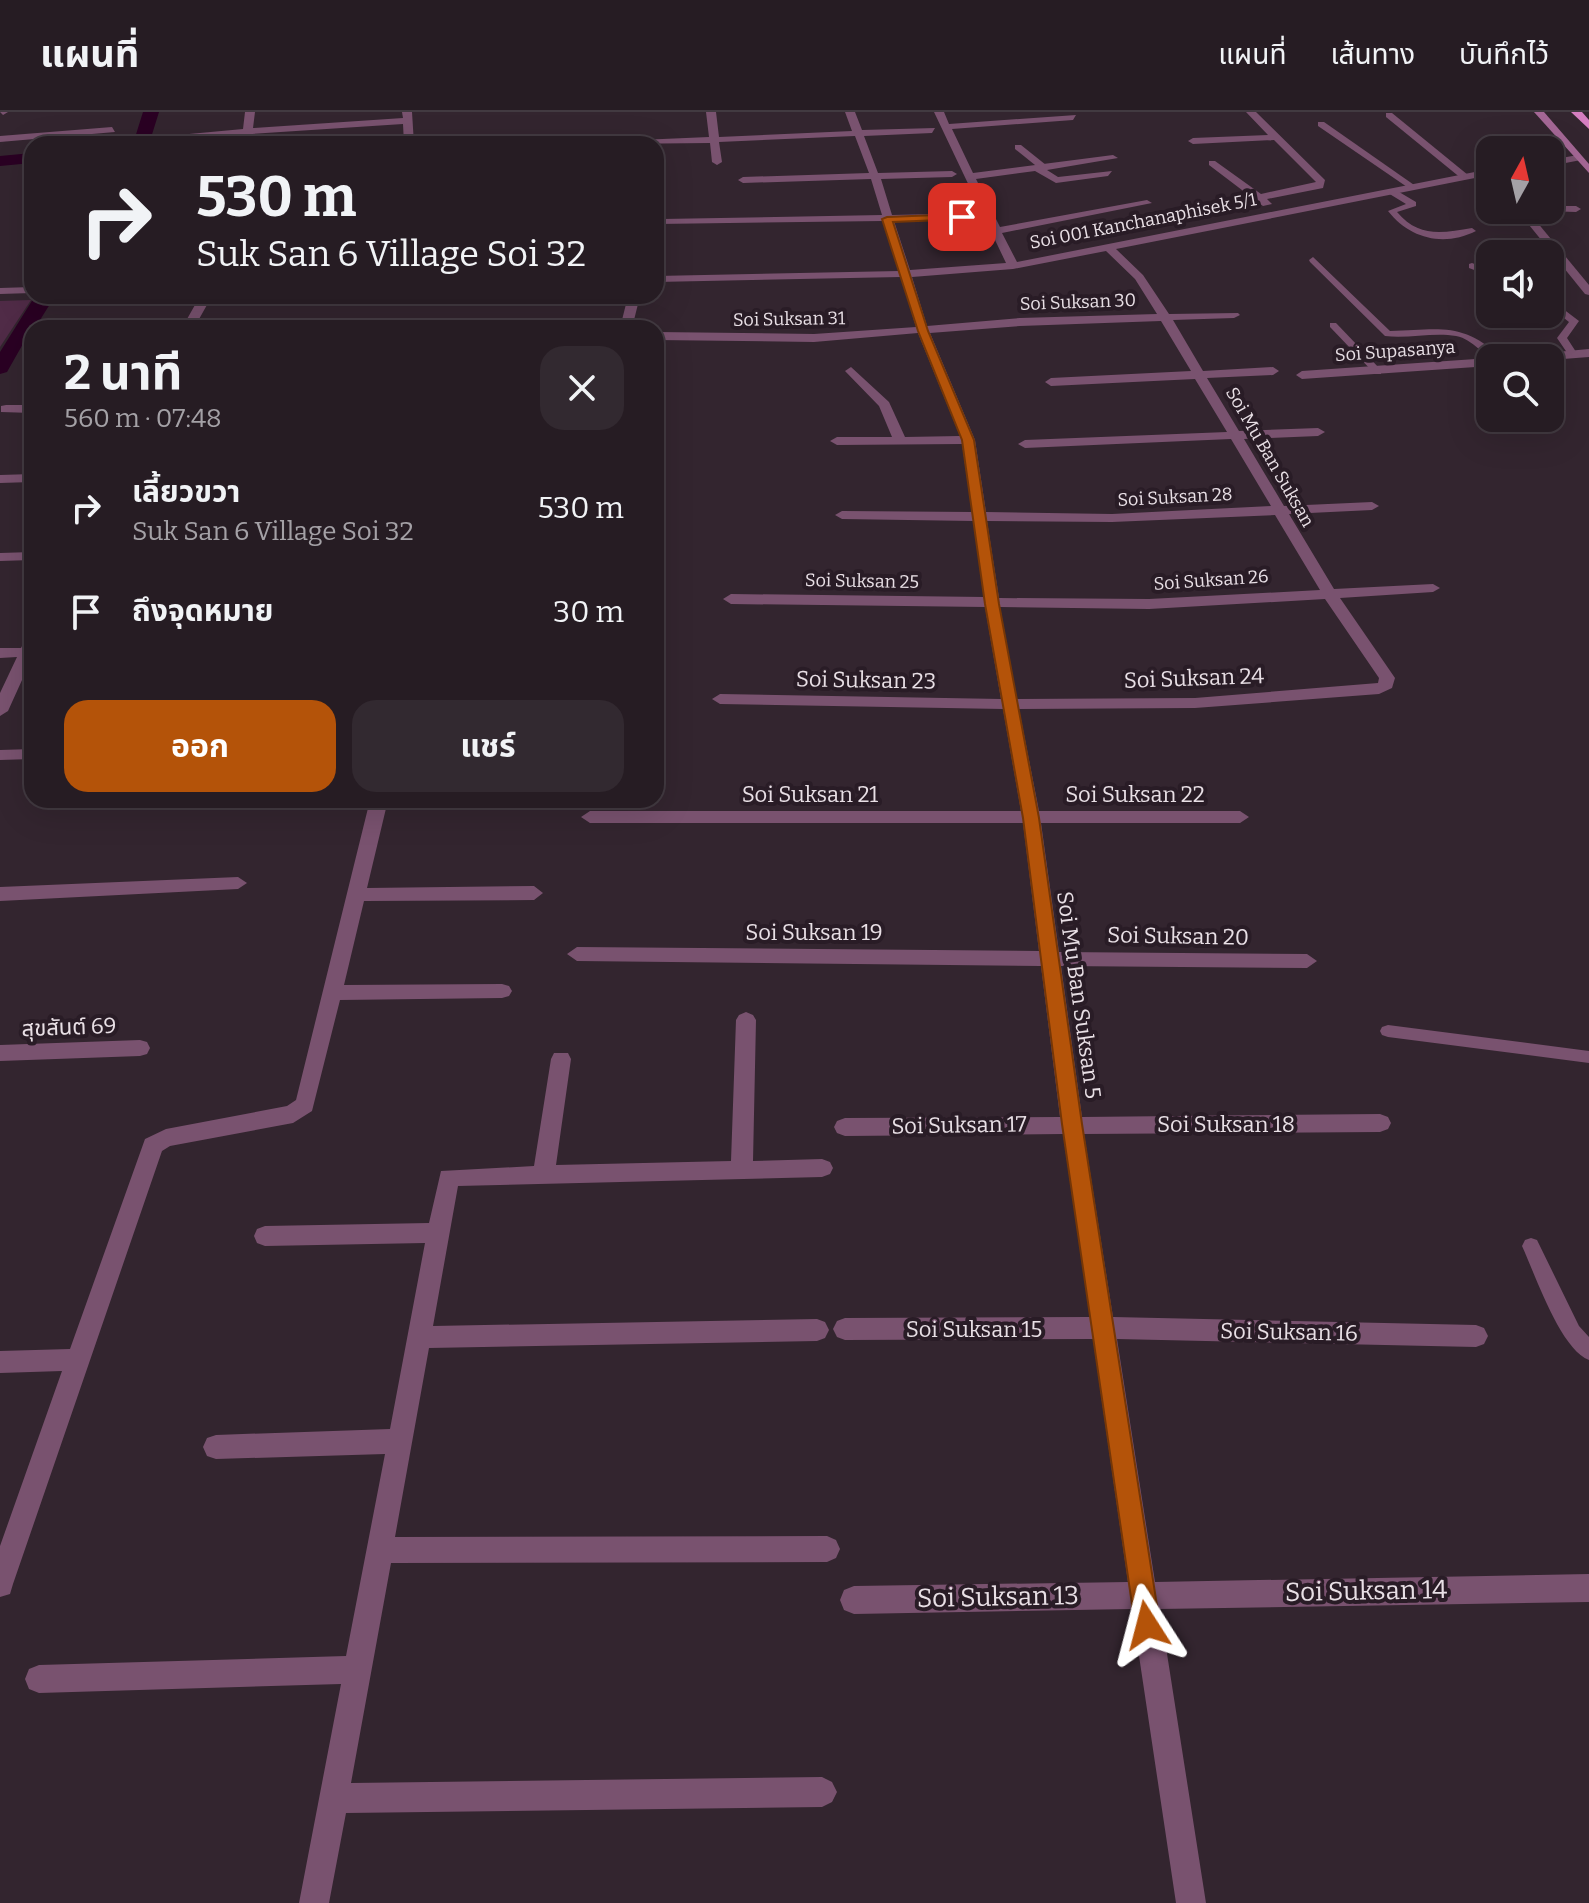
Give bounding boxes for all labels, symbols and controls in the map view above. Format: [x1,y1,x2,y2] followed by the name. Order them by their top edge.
[40,31,139,77] text: แผนที่
[1218,38,1286,71] text: แผนที่
[1330,38,1415,71] text: เส้นทาง
[1459,38,1549,71] text: บันทึกไว้
[1476,136,1564,224] north arrow
[1476,136,1564,432] map controls
[196,164,356,231] text: 530 m
[64,168,168,272] icon: right
[928,183,996,251] pin
[1028,188,1259,254] street label: Soi 001 Kanchanaphisek 5/1
[940,195,984,239] icon: arrive
[196,232,586,276] text: Suk San 6 Village Soi 32
[1476,240,1564,328] button: sound
[1019,289,1137,315] street label: Soi Suksan 30
[733,307,846,331] street label: Soi Suksan 31
[1334,336,1456,366] street label: Soi Supasanya
[64,344,182,402] text: 2 นาที
[1476,344,1564,432] button: search
[540,346,624,430] button: close
[1221,383,1319,531] street label: Soi Mu Ban Suksan
[64,403,222,434] text: 560 m · 07:48
[132,474,240,510] text: เลี้ยวขวา
[1117,483,1233,511] street label: Soi Suksan 28
[64,486,108,530] icon: right
[538,490,624,526] text: 530 m
[132,516,414,547] text: Suk San 6 Village Soi 32
[1153,565,1269,595] street label: Soi Suksan 26
[805,569,919,593] street label: Soi Suksan 25
[64,590,108,634] icon: arrive
[132,593,273,629] text: ถึงจุดหมาย
[553,594,624,630] text: 30 m
[1123,662,1265,694] street label: Soi Suksan 24
[796,665,936,695] street label: Soi Suksan 23
[64,700,336,792] button: ออก
[352,700,624,792] button: แชร์
[742,781,878,808] street label: Soi Suksan 21
[1065,781,1205,808] street label: Soi Suksan 22
[1051,890,1107,1100] street label: Soi Mu Ban Suksan 5
[745,919,883,946] street label: Soi Suksan 19
[1107,921,1249,951] street label: Soi Suksan 20
[21,1012,117,1042] street label: สุขสันต์ 69
[891,1110,1027,1140] street label: Soi Suksan 17
[1157,1111,1295,1138] street label: Soi Suksan 18
[906,1316,1042,1343] street label: Soi Suksan 15
[1220,1317,1358,1347] street label: Soi Suksan 16
[1285,1574,1447,1608] street label: Soi Suksan 14
[917,1580,1079,1614] street label: Soi Suksan 13
[1105,1583,1189,1667] position arrow

